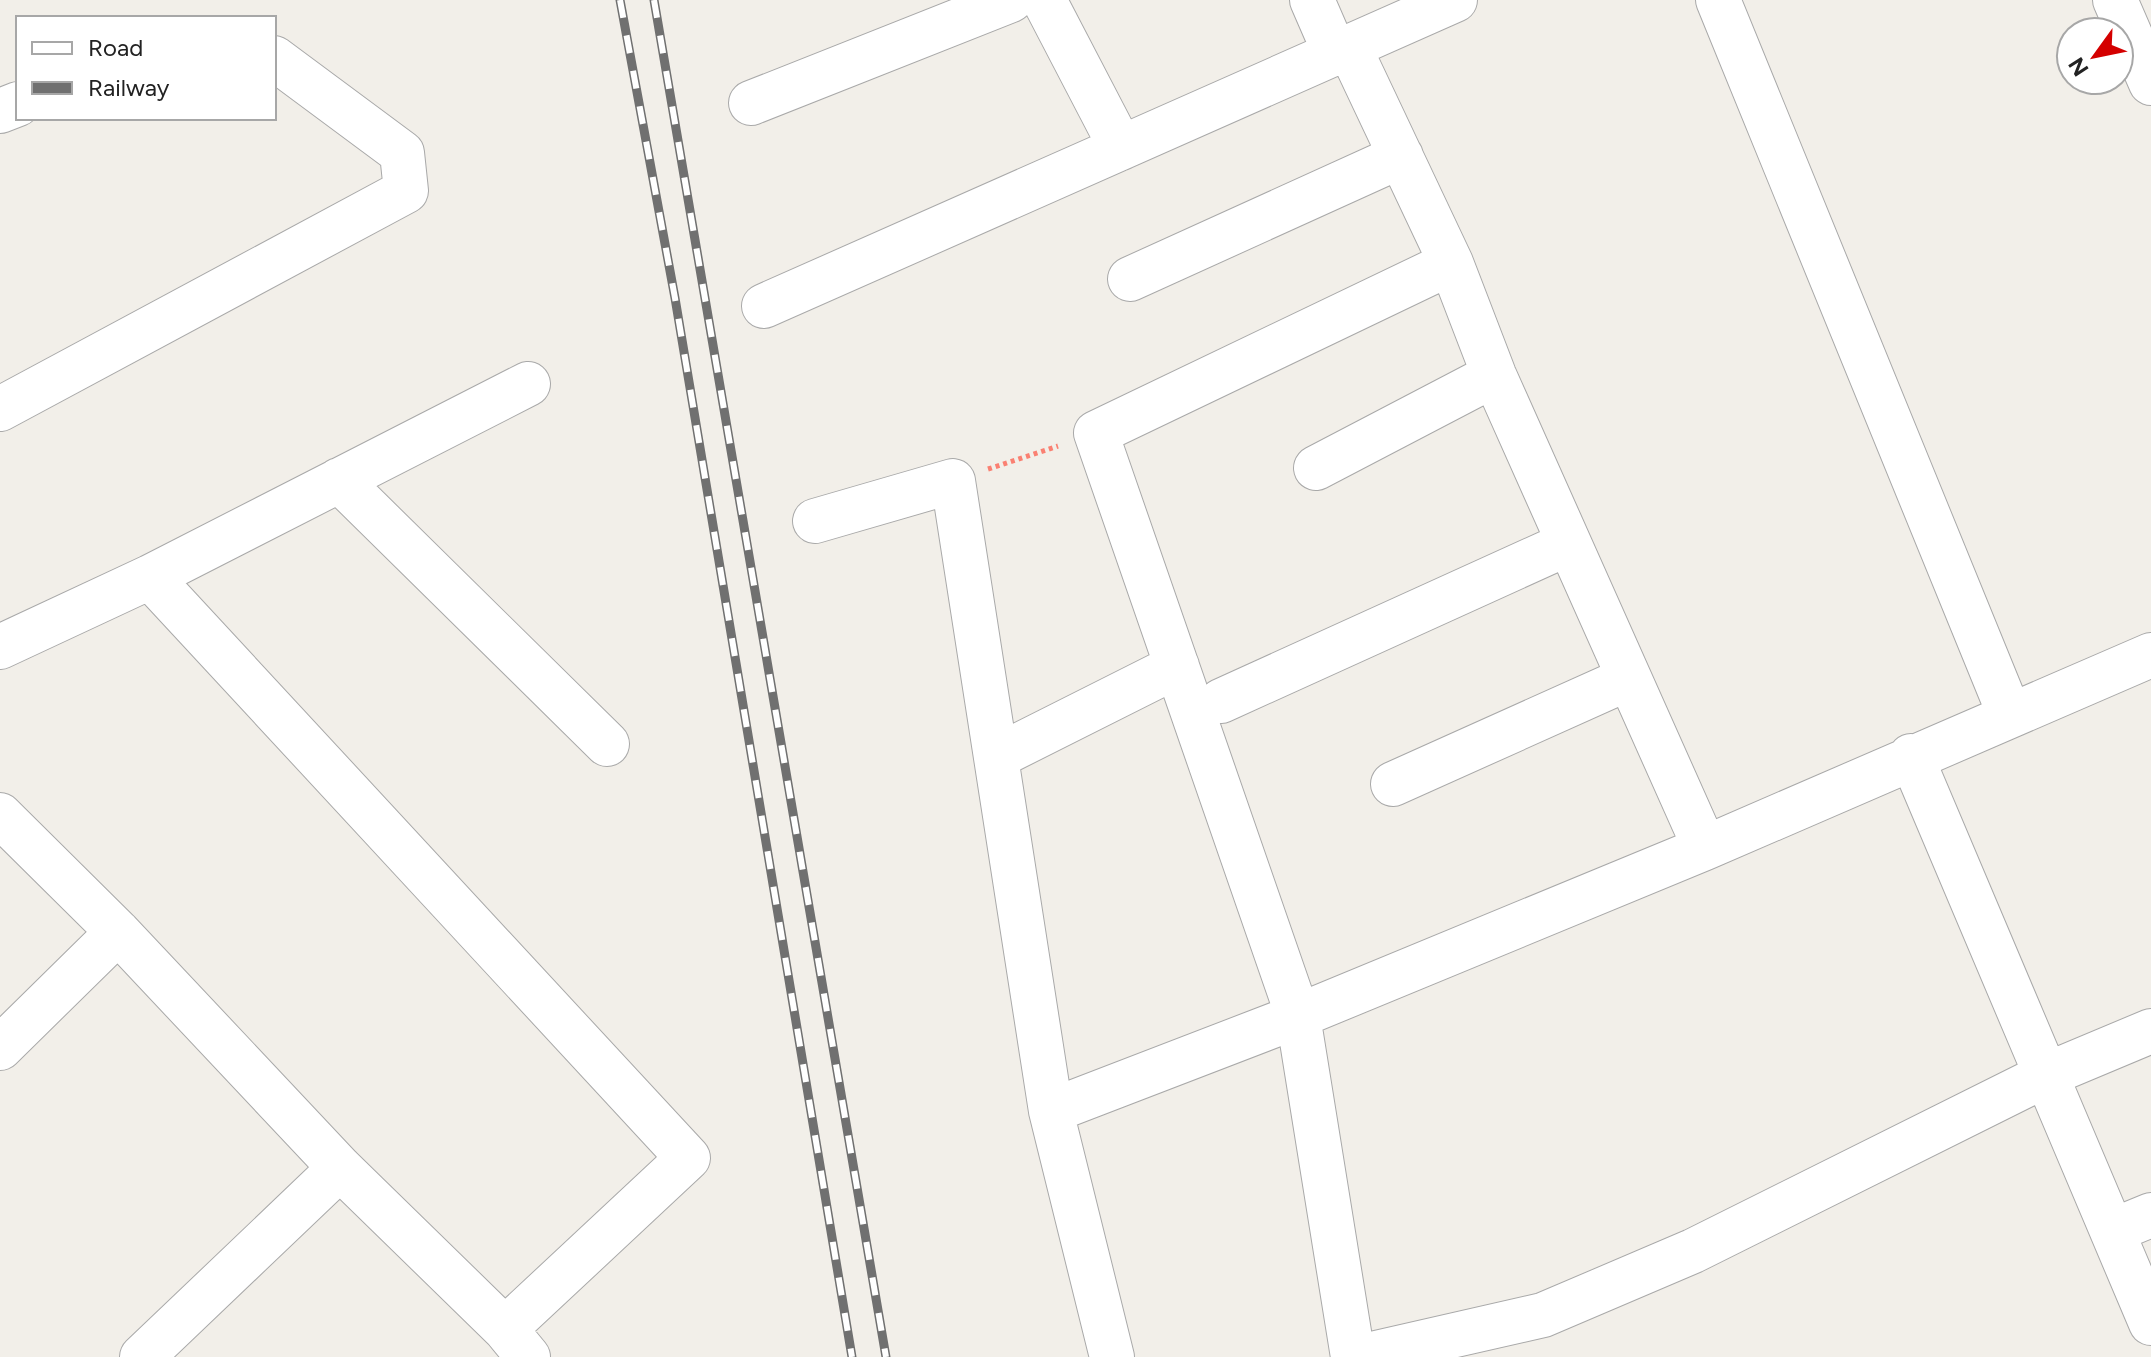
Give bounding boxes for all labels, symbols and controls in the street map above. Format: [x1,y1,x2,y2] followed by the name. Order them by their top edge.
[16,16,276,120] legend
[2055,16,2135,96] north arrow
[88,33,143,62] text: Road
[2063,52,2095,81] text: N
[88,73,170,102] text: Railway

